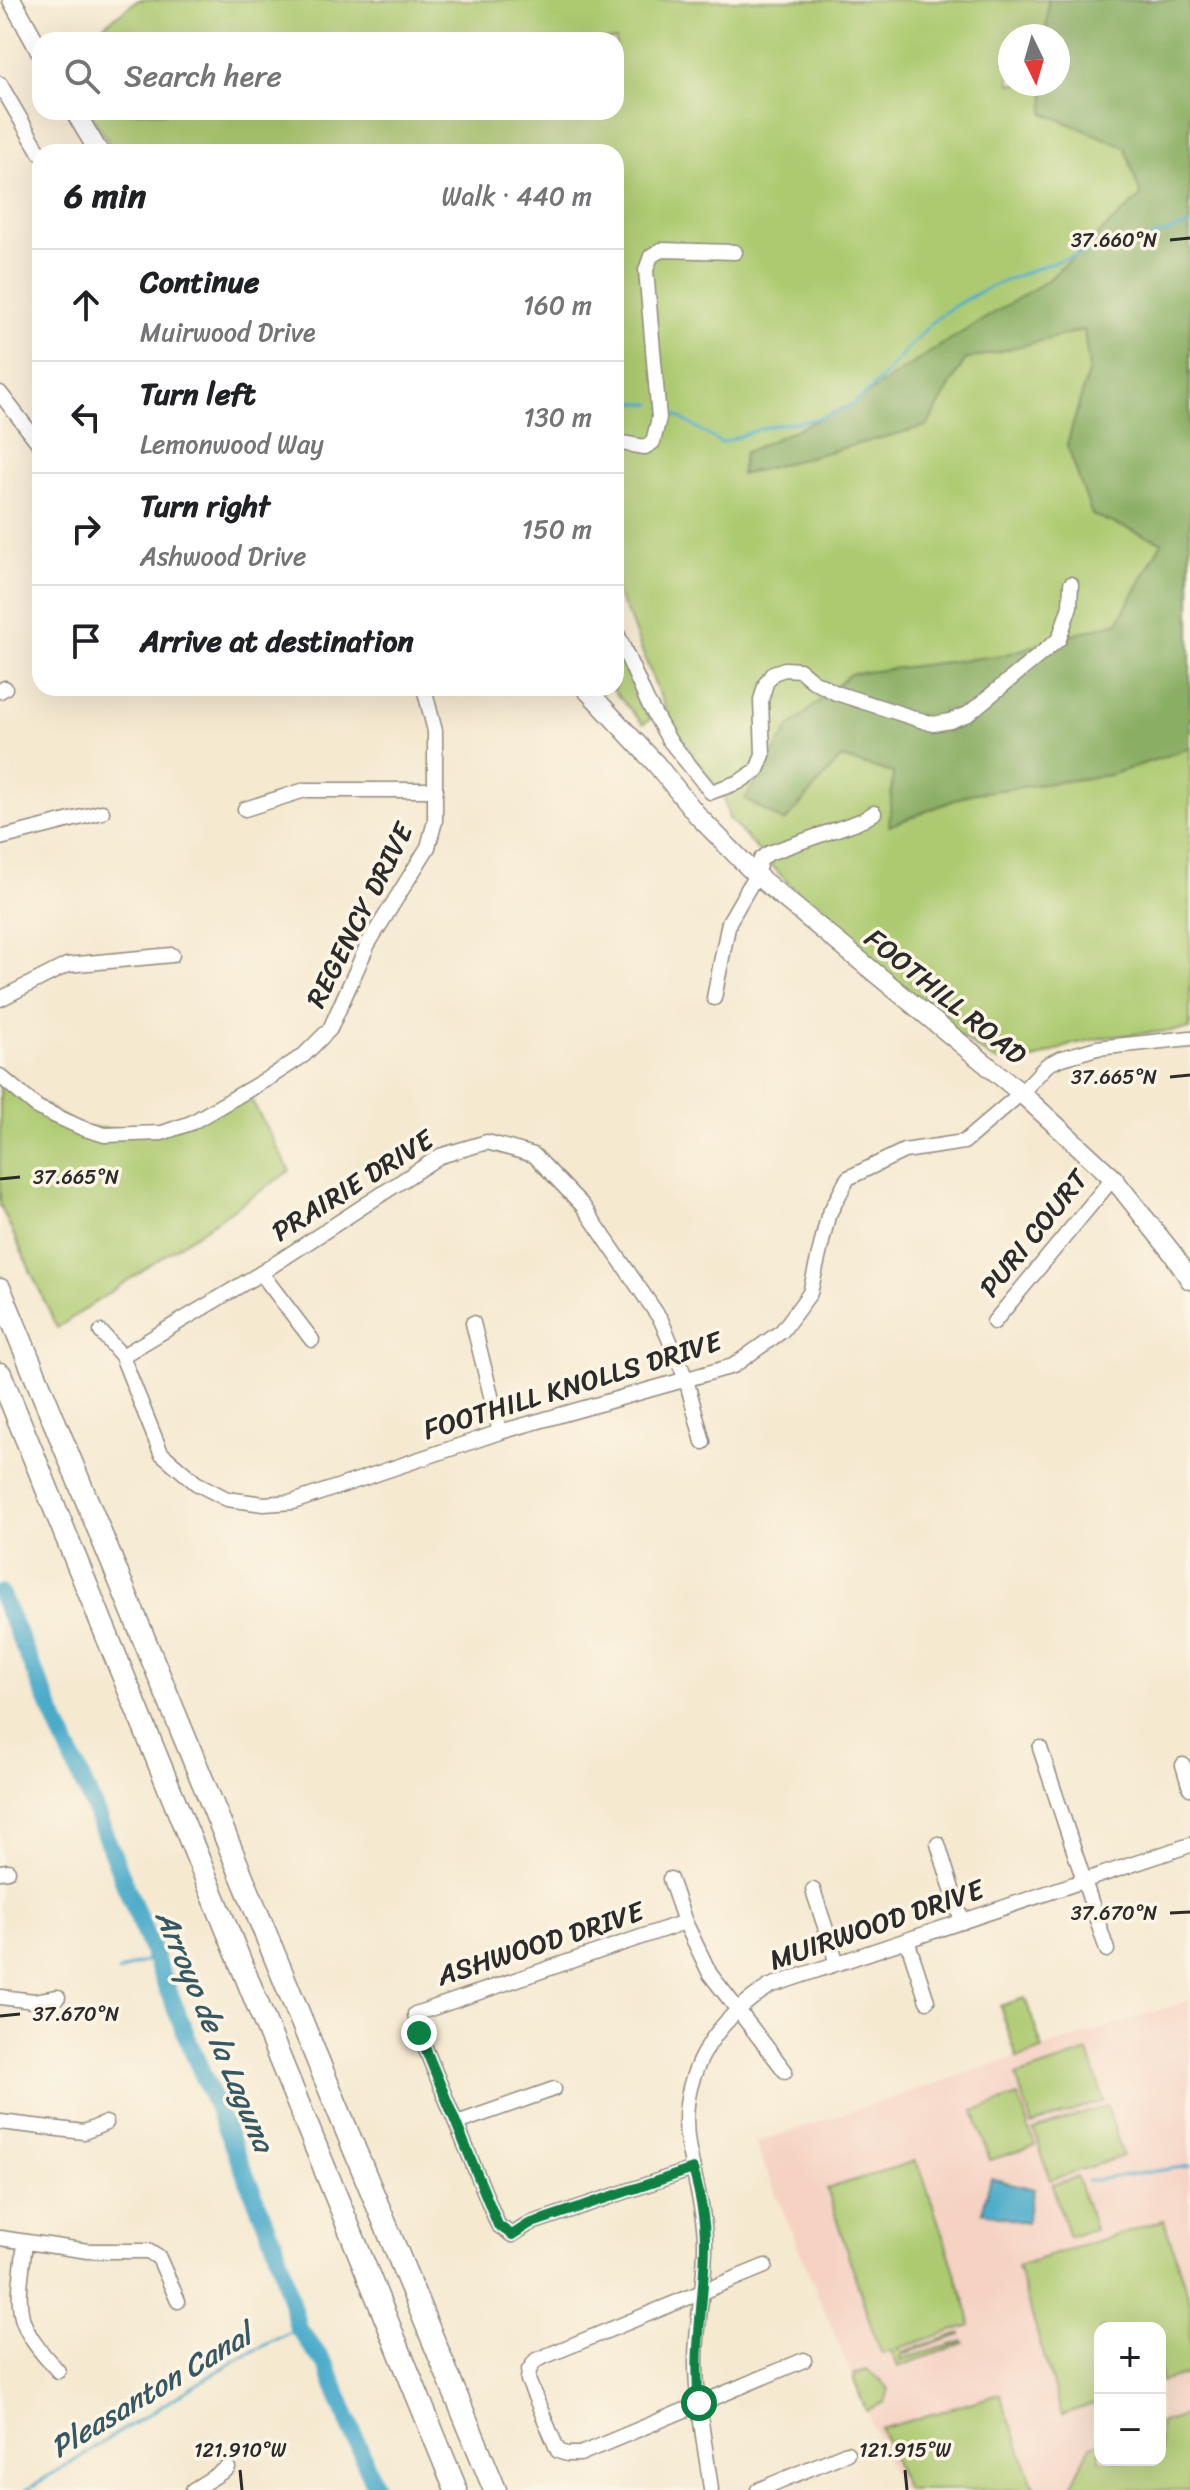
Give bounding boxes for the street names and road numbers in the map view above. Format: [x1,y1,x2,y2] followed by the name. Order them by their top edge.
[292,813,428,1017] street label: REGENCY DRIVE
[853,915,1038,1078] street label: FOOTHILL ROAD
[261,1115,444,1255] street label: PRAIRIE DRIVE
[966,1157,1102,1308] street label: PURI COURT
[417,1316,729,1454] street label: FOOTHILL KNOLLS DRIVE
[762,1864,991,1984] street label: MUIRWOOD DRIVE
[429,1886,651,2000] street label: ASHWOOD DRIVE

